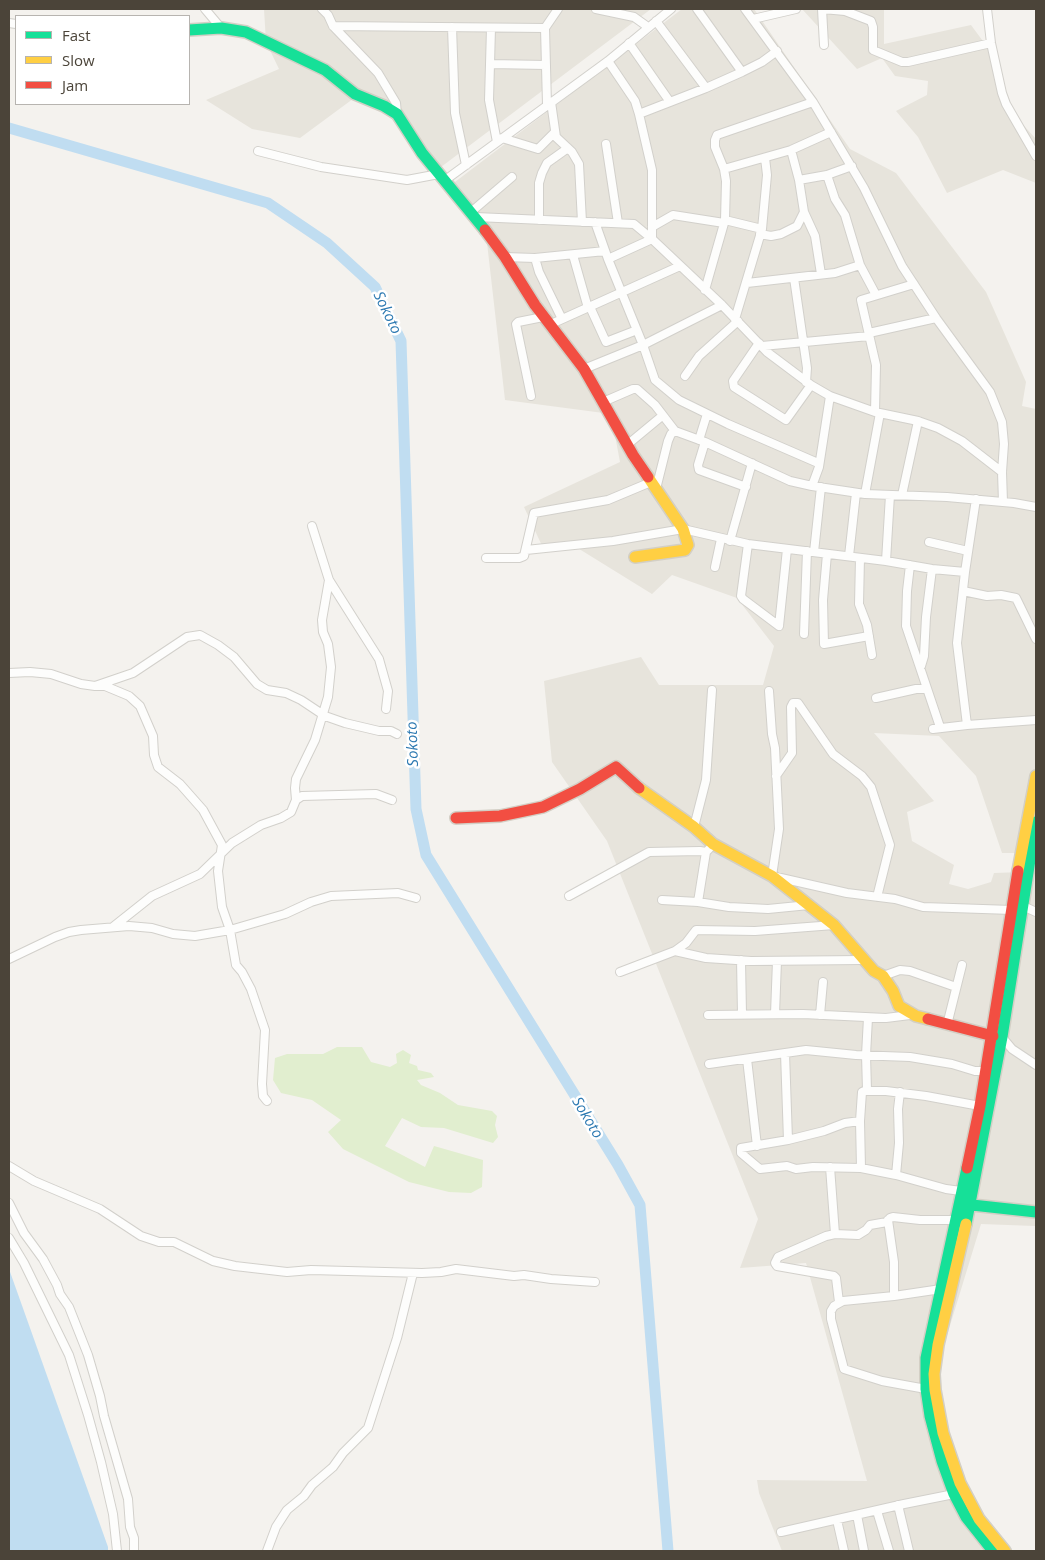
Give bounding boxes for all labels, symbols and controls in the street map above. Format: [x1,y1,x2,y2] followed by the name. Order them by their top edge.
[15,15,190,105] legend
[62,25,91,45] text: Fast
[62,50,95,70] text: Slow
[62,75,88,95] text: Jam
[369,289,405,337] water label: Sokoto
[403,721,423,767] water label: Sokoto
[568,1094,606,1142] water label: Sokoto

